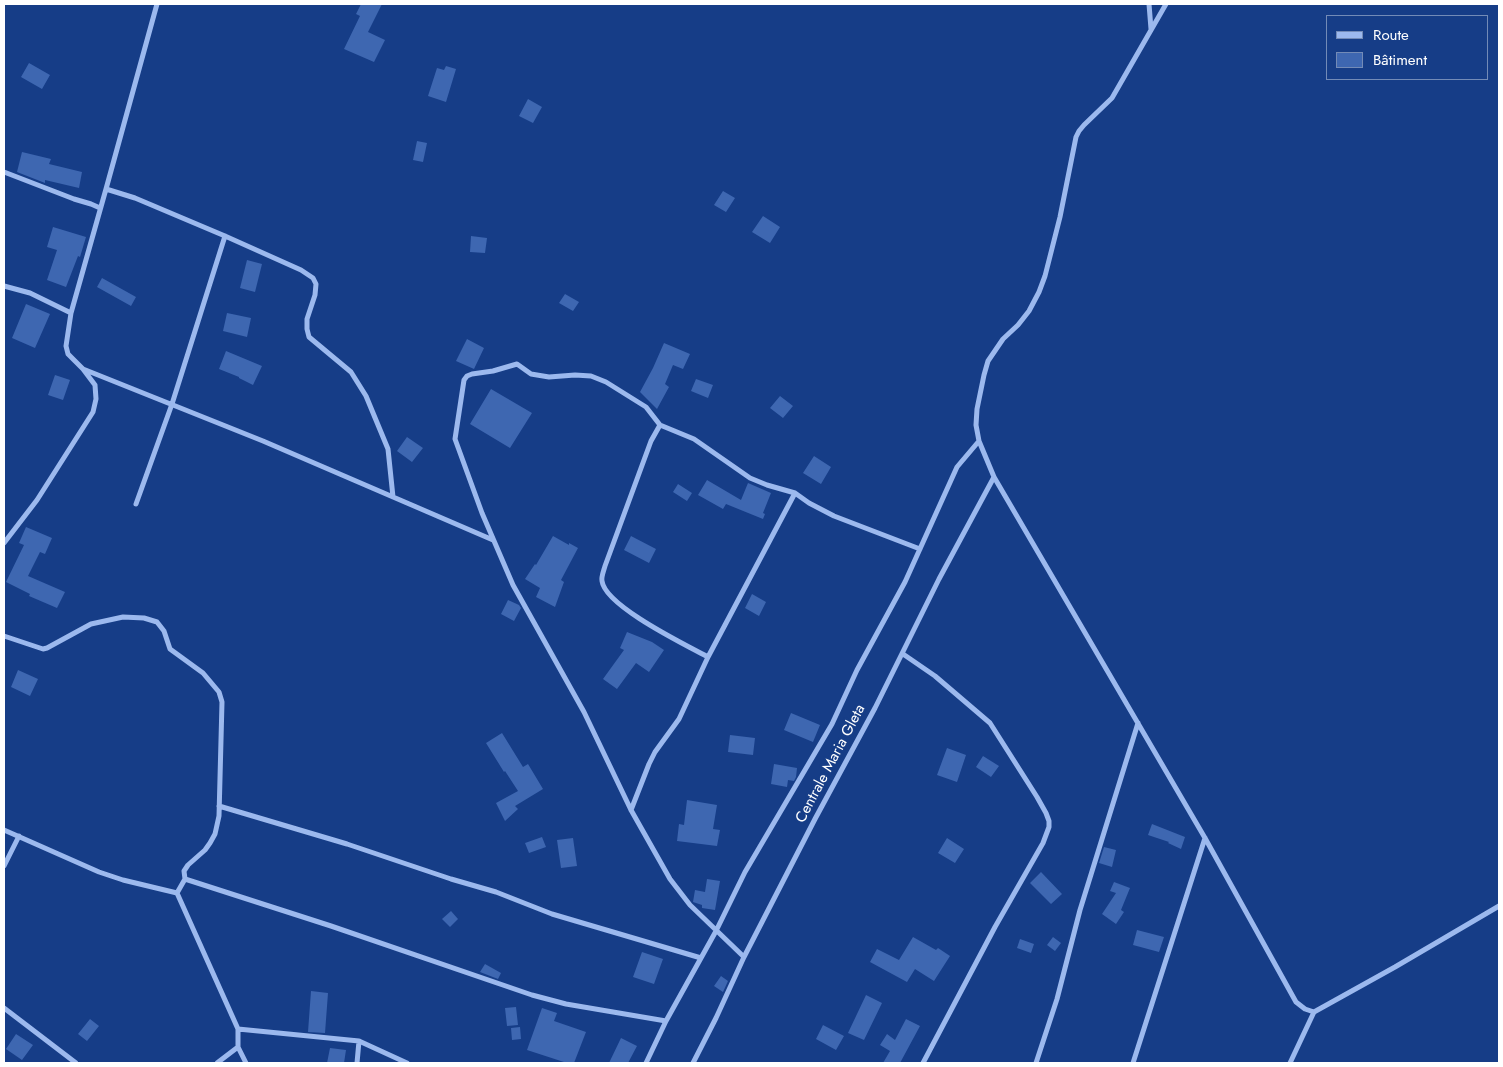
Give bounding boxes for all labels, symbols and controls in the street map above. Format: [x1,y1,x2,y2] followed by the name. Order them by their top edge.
[1326,15,1488,80] legend
[1373,24,1409,46] text: Route
[1373,49,1427,71] text: Bâtiment
[792,702,870,826] street label: Centrale Maria Gleta

